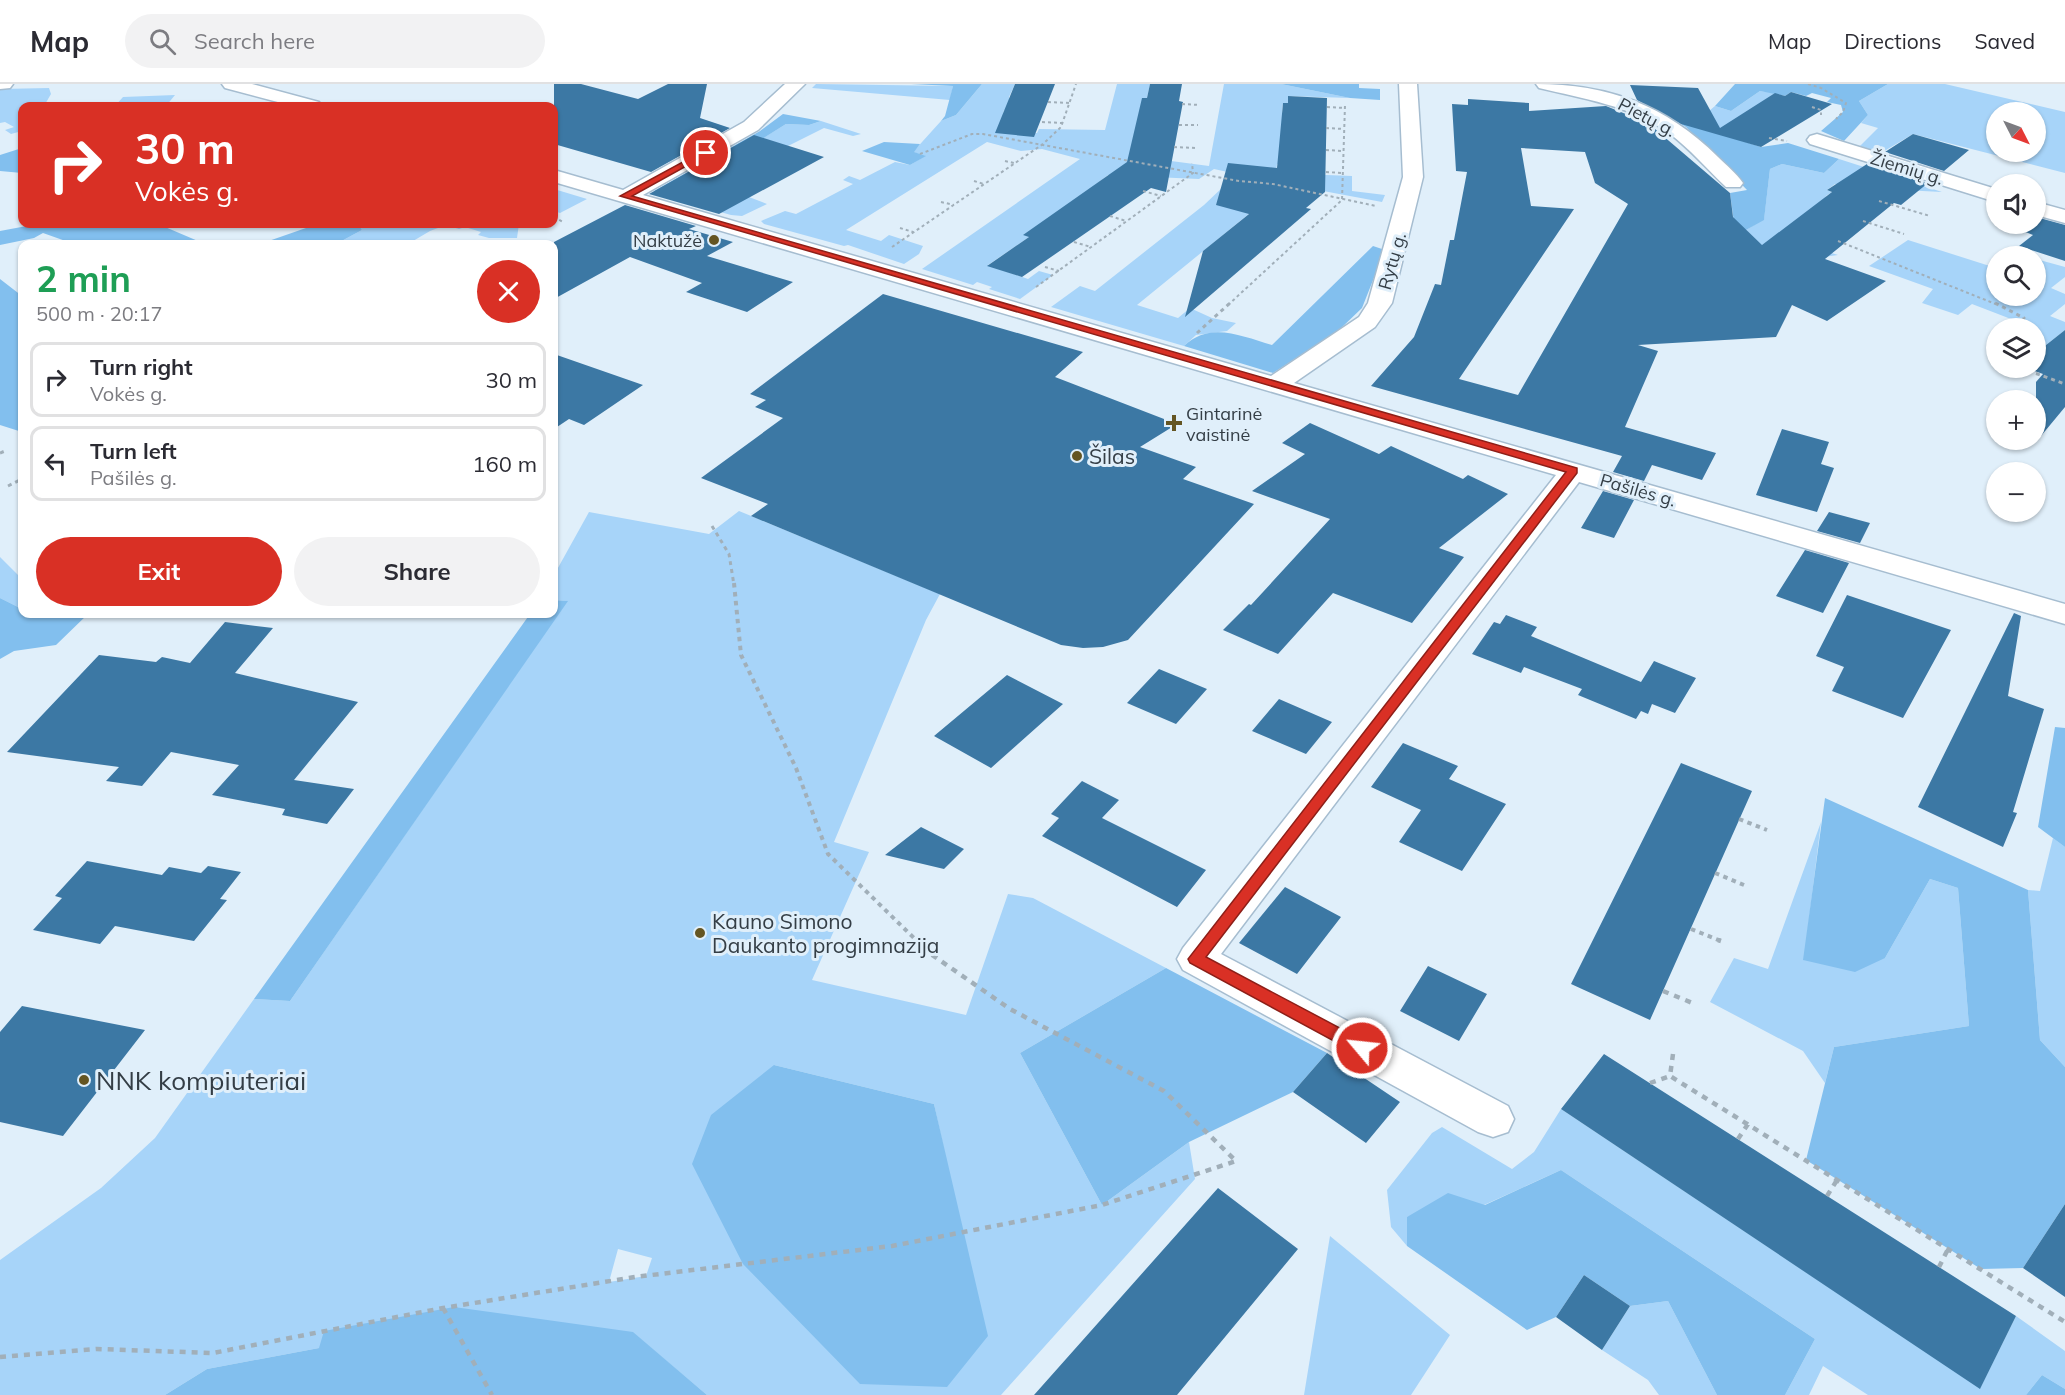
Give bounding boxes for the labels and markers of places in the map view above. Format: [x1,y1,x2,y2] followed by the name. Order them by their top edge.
[680,127,731,178] pin
[633,229,702,252] place label: Naktužė
[707,233,721,247] marker: Naktužė
[1186,402,1262,446] place label: Gintarinė vaistinė
[1167,416,1181,430] marker: Gintarinė vaistinė
[1089,443,1135,469] place label: Šilas
[1070,449,1084,463] marker: Šilas
[712,908,939,958] place label: Kauno Simono Daukanto progimnazija
[693,926,707,940] marker: Kauno Simono Daukanto progimnazija
[96,1064,306,1097] place label: NNK kompiuteriai
[77,1073,91,1087] marker: NNK kompiuteriai

